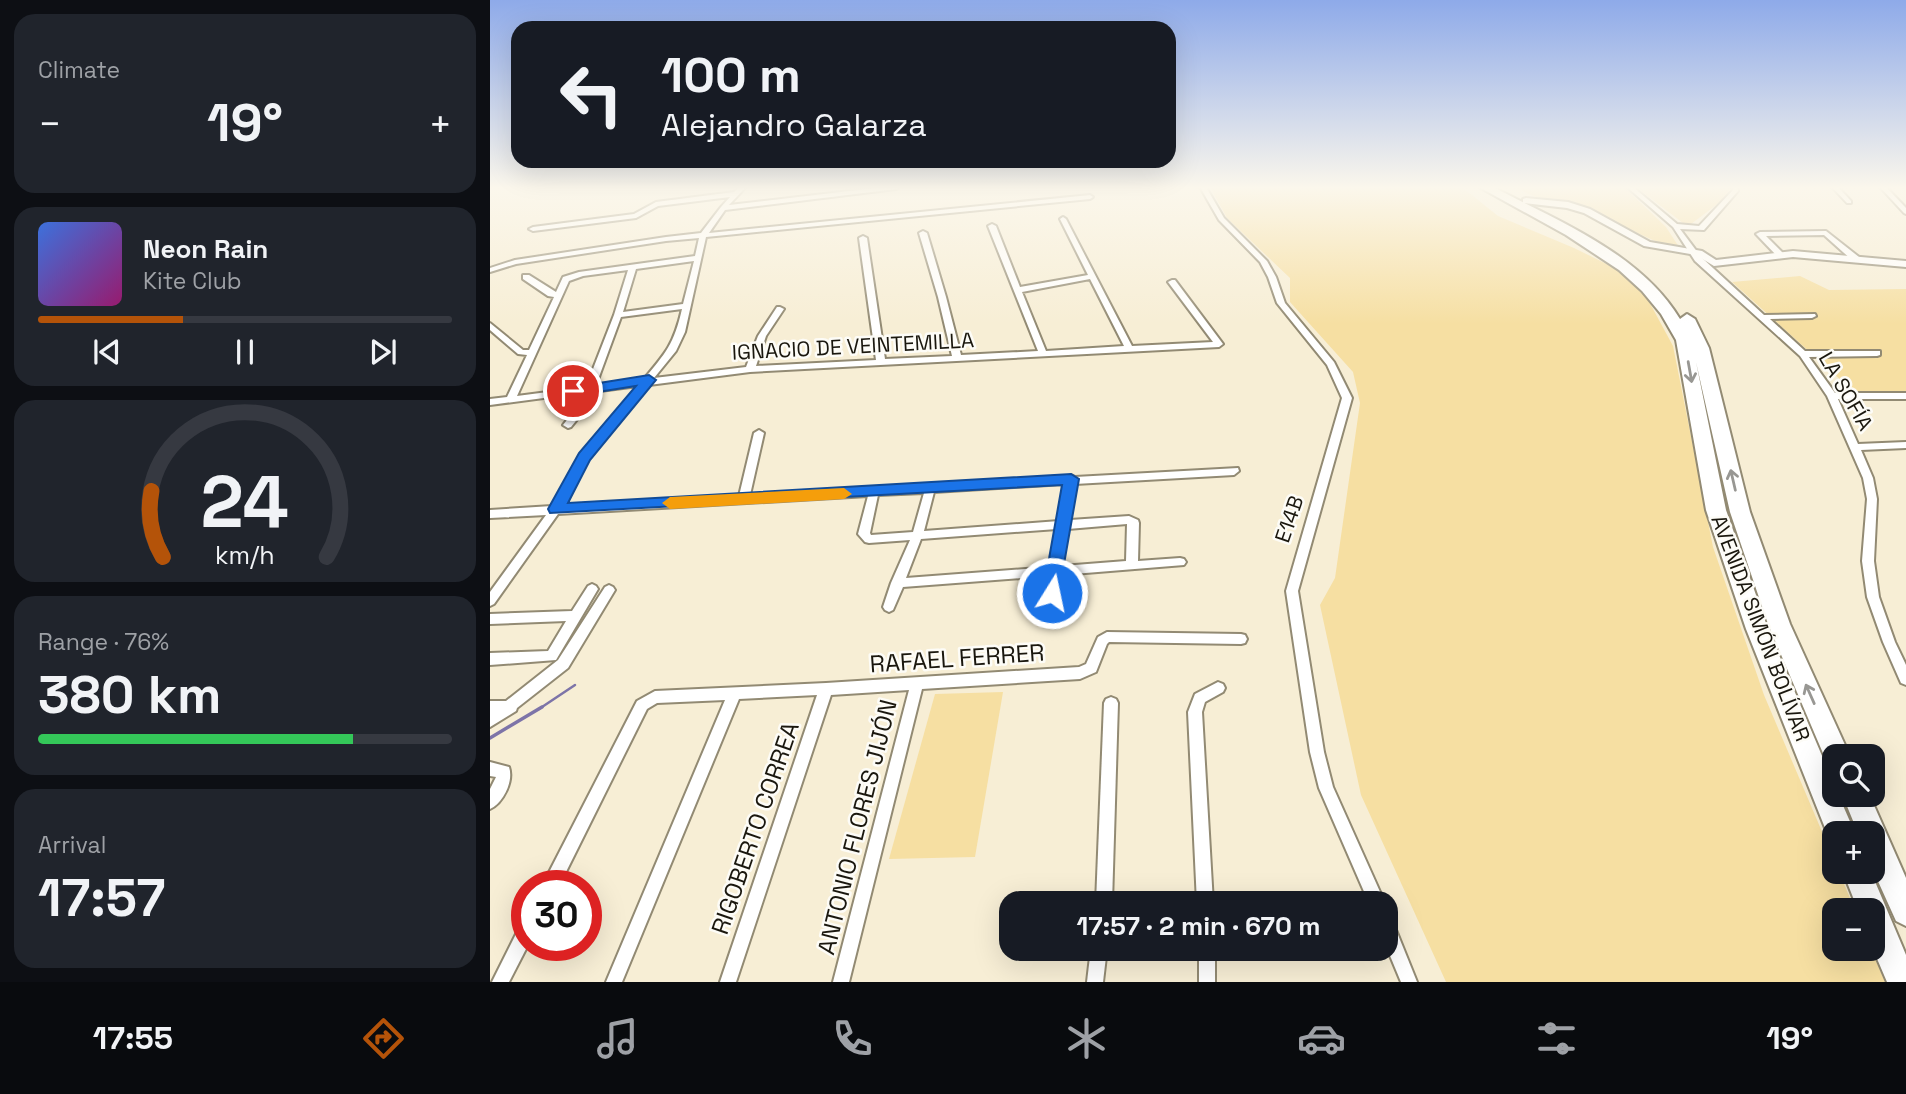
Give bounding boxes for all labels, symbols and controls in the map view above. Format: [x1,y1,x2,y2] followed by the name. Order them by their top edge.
[661,44,801,106] text: 100 m
[546,49,637,140] icon: left
[38,55,120,85] text: Climate
[207,90,283,156] text: 19°
[38,100,62,148] text: −
[428,100,452,148] text: +
[661,105,927,145] text: Alejandro Galarza
[143,232,268,266] text: Neon Rain
[143,266,242,296] text: Kite Club
[731,326,975,366] street label: IGNACIO DE VEINTEMILLA
[88,333,126,371] icon: previous
[226,333,264,371] icon: pause
[364,333,402,371] icon: next
[1813,347,1879,435] street label: LA SOFÍA
[1684,360,1697,383] one-way arrow
[543,361,603,421] pin
[554,372,592,410] icon: arrive
[201,455,289,548] text: 24
[1726,469,1739,492] one-way arrow
[1268,492,1310,546] street label: E14B
[1705,511,1817,745] street label: AVENIDA SIMÓN BOLÍVAR
[215,539,275,571] text: km/h
[1015,556,1089,630] position arrow
[38,627,169,657] text: Range · 76%
[869,636,1045,680] street label: RAFAEL FERRER
[38,662,221,728] text: 380 km
[1803,683,1816,705] one-way arrow
[810,696,904,958] street label: ANTONIO FLORES JIJÓN
[704,718,806,938] street label: RIGOBERTO CORREA
[1822,744,1885,961] map controls
[1822,744,1885,807] button: search
[1822,821,1885,884] button: +
[38,830,106,860] text: Arrival
[38,865,165,931] text: 17:57
[511,870,602,961] speed limit sign: 30
[1822,898,1885,961] button: −
[1076,909,1321,943] text: 17:57 · 2 min · 670 m
[359,1014,408,1063] icon: directions
[593,1014,642,1063] icon: music
[828,1014,877,1063] icon: phone
[1062,1014,1111,1063] icon: climate
[1297,1014,1346,1063] icon: car
[1532,1014,1581,1063] icon: filters
[93,1018,173,1058] text: 17:55
[1766,1018,1813,1058] text: 19°

